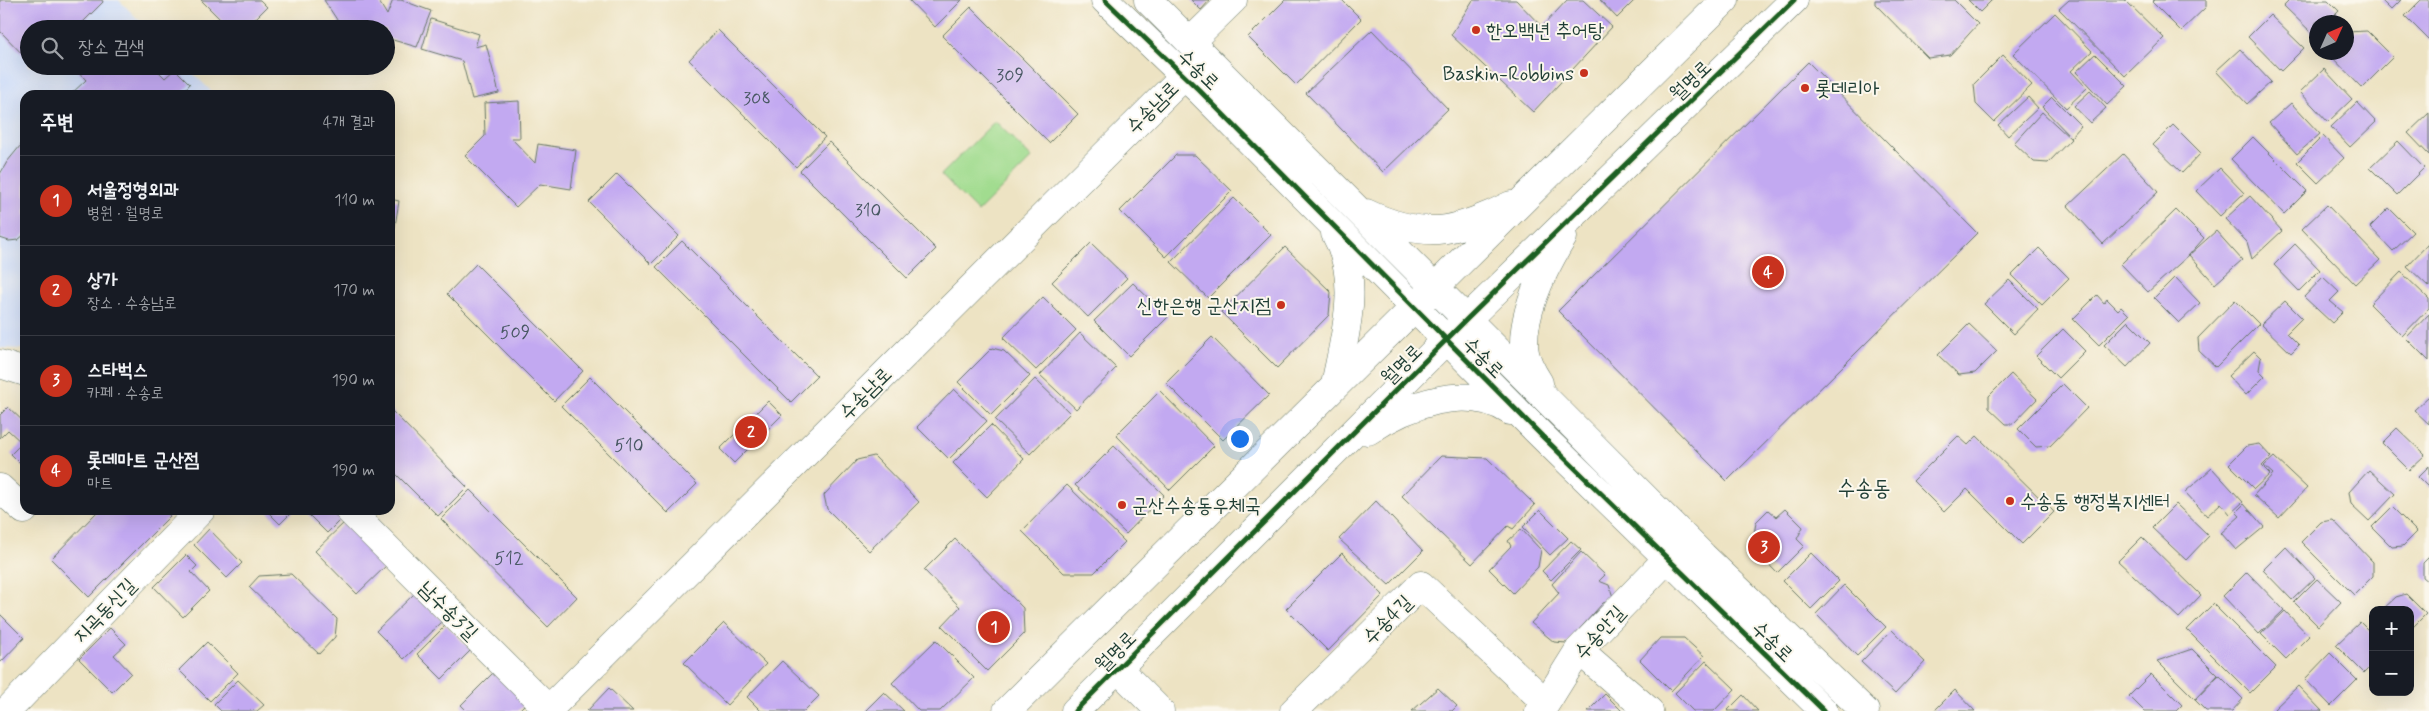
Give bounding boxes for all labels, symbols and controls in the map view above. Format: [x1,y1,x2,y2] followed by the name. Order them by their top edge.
[2309,15,2354,60] north arrow
[1486,18,1604,45] place label: 한오백년 추어탕
[20,20,395,75] search box
[1470,24,1482,36] marker: 한오백년 추어탕
[38,34,66,62] icon: search
[78,35,144,60] text: 장소 검색
[1171,44,1225,97] street label: 수송로
[1664,55,1718,108] street label: 월명로
[1443,61,1574,88] place label: Baskin-Robbins
[996,64,1024,88] house number: 309
[1578,67,1590,79] marker: Baskin-Robbins
[1121,76,1185,140] street label: 수송남로
[1815,76,1879,103] place label: 롯데리아
[1799,82,1811,94] marker: 롯데리아
[743,87,771,111] house number: 308
[40,109,74,137] text: 주변
[323,112,375,133] text: 4개 결과
[87,178,179,203] text: 서울정형외과
[52,190,60,211] text: 1
[334,190,375,211] text: 110 m
[855,199,881,223] house number: 310
[87,203,164,224] text: 병원 · 월명로
[1752,253,1784,291] pin: 4
[87,268,118,293] text: 상가
[52,280,60,301] text: 2
[333,280,375,301] text: 170 m
[87,293,177,314] text: 장소 · 수송남로
[1137,293,1271,320] place label: 신한은행 군산지점
[1275,299,1287,311] marker: 신한은행 군산지점
[500,321,530,345] house number: 509
[1456,331,1510,385] street label: 수송로
[1375,338,1429,392] street label: 월명로
[87,358,148,383] text: 스타벅스
[834,362,898,426] street label: 수송남로
[52,370,60,391] text: 3
[332,370,375,391] text: 190 m
[87,383,164,404] text: 카페 · 수송로
[735,413,767,451] pin: 2
[1227,426,1253,452] your location
[614,434,644,458] house number: 510
[87,448,199,473] text: 롯데마트 군산점
[51,460,61,481] text: 4
[332,460,375,481] text: 190 m
[87,473,113,494] text: 마트
[1837,475,1891,503] district label: 수송동
[2020,489,2170,516] place label: 수송동 행정복지센터
[1132,493,1261,520] place label: 군산수송동우체국
[2004,495,2016,507] marker: 수송동 행정복지센터
[1116,499,1128,511] marker: 군산수송동우체국
[1748,528,1780,566] pin: 3
[494,547,524,571] house number: 512
[67,573,143,649] street label: 지곡동신길
[412,576,483,647] street label: 남수송3길
[1357,589,1419,651] street label: 수송4길
[1569,600,1632,666] street label: 수송안길
[2369,606,2414,696] map controls
[2369,606,2414,651] button: +
[978,608,1010,646] pin: 1
[1745,616,1799,669] street label: 수송로
[1089,625,1143,679] street label: 월명로
[2369,651,2414,696] button: −

